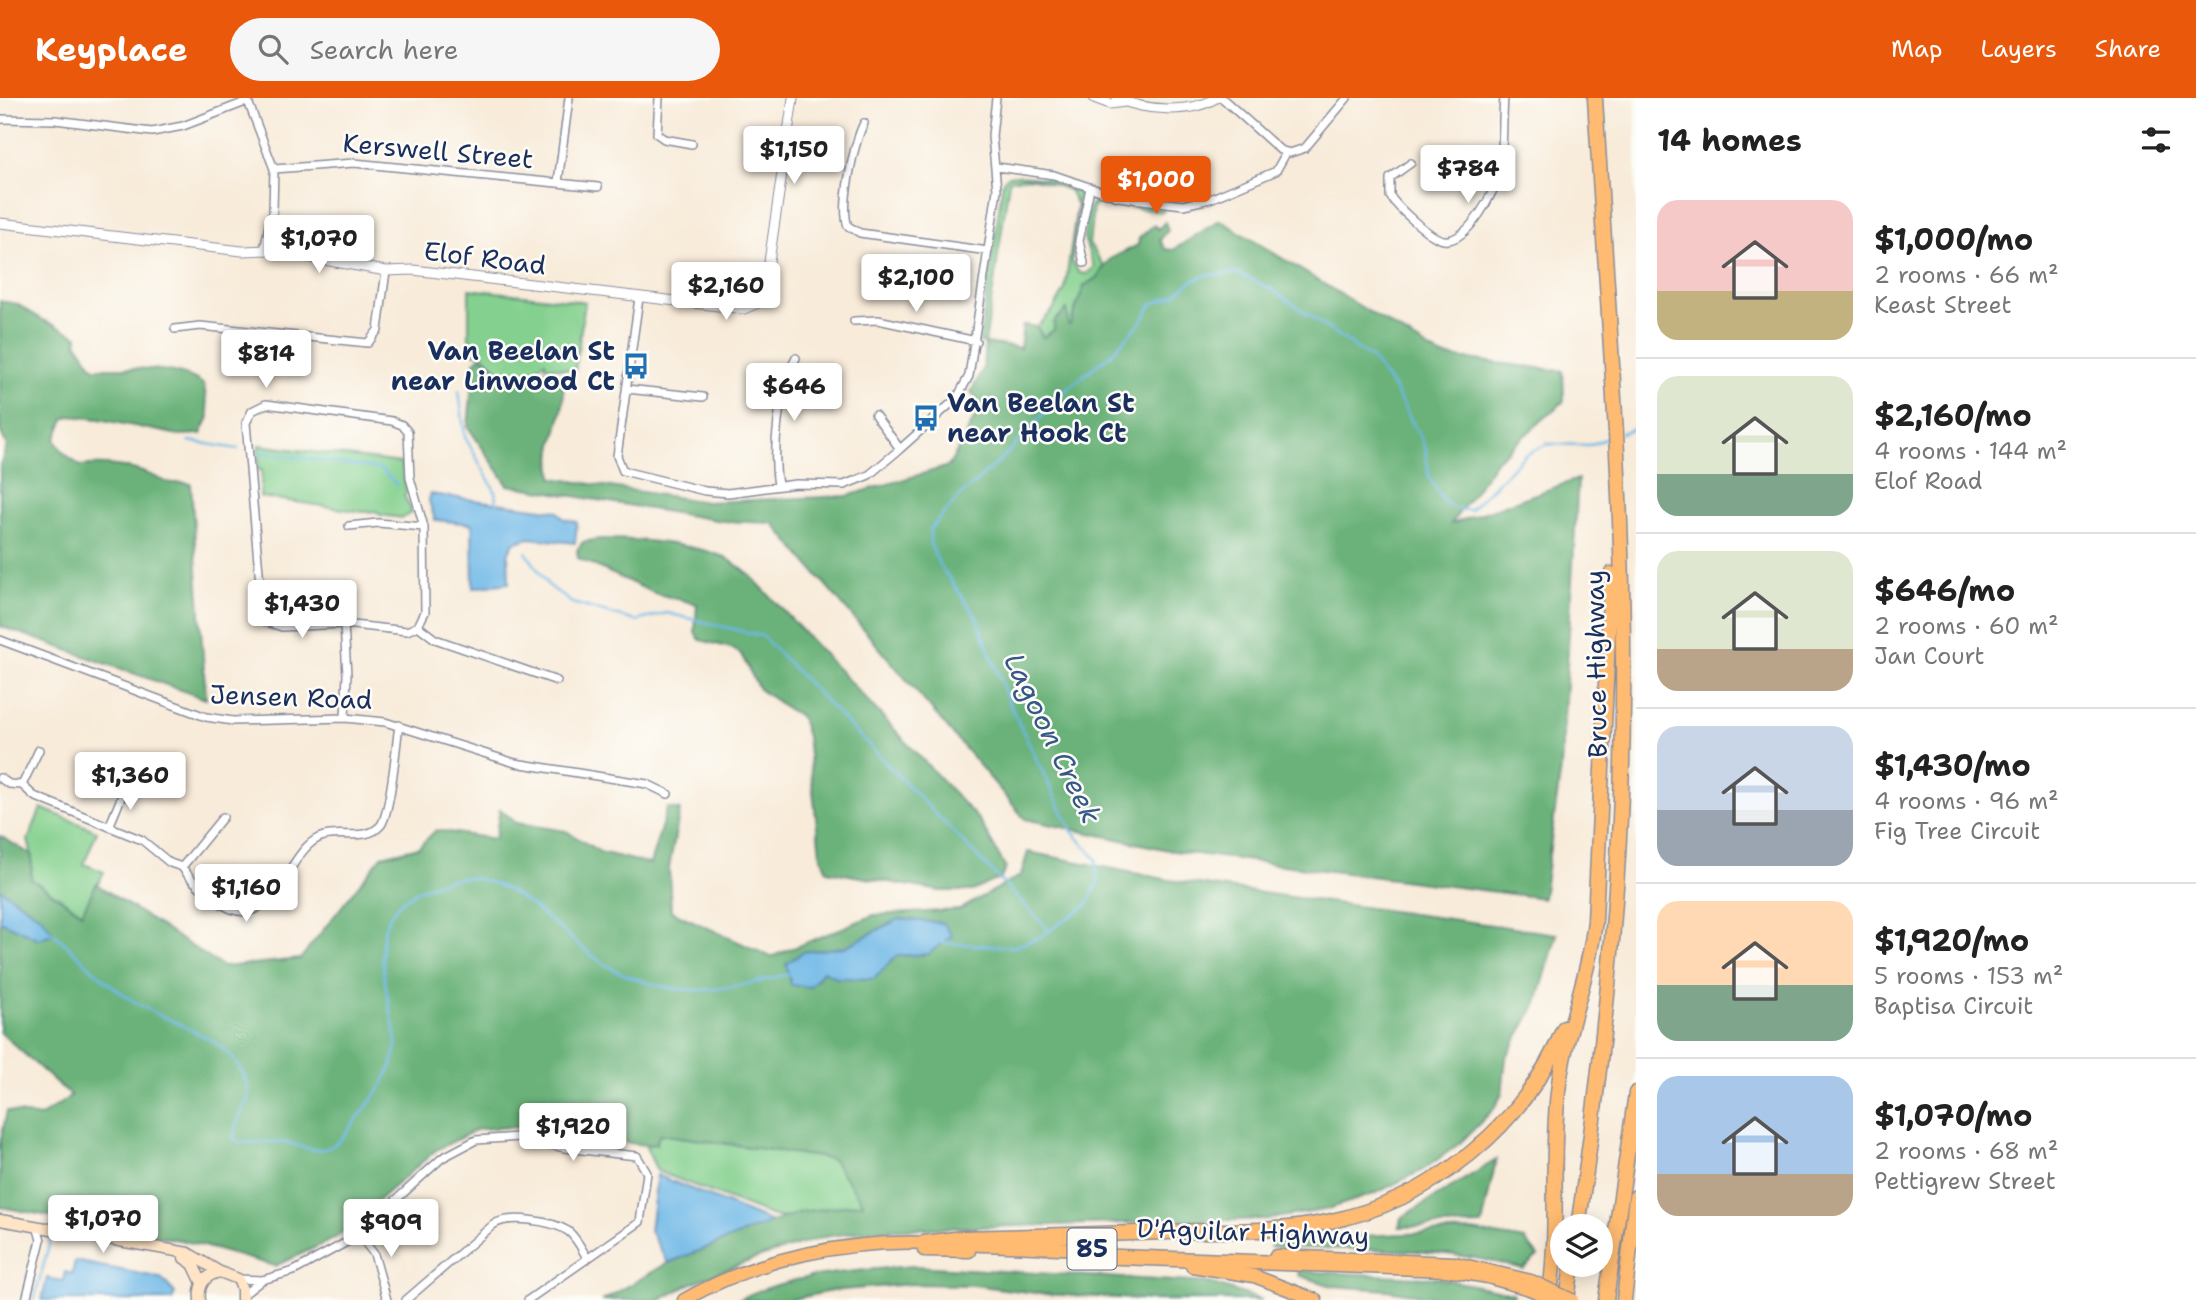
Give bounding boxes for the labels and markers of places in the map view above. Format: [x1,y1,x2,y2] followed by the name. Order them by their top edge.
[737,126,851,186] pin: $1,150
[1427,146,1509,205] pin: $784
[1099,156,1213,216] pin: $1,000
[262,216,376,275] pin: $1,070
[859,254,973,314] pin: $2,100
[669,262,783,322] pin: $2,160
[225,330,307,390] pin: $814
[391,333,615,398] place label: Van Beelan St near Linwood Ct
[621,351,651,381] bus stop icon: Van Beelan St near Linwood Ct
[753,364,835,423] pin: $646
[947,385,1135,450] place label: Van Beelan St near Hook Ct
[911,403,941,433] bus stop icon: Van Beelan St near Hook Ct
[245,580,359,640] pin: $1,430
[73,752,187,812] pin: $1,360
[189,864,303,924] pin: $1,160
[516,1104,630,1163] pin: $1,920
[46,1196,160,1255] pin: $1,070
[350,1200,432,1259] pin: $909

